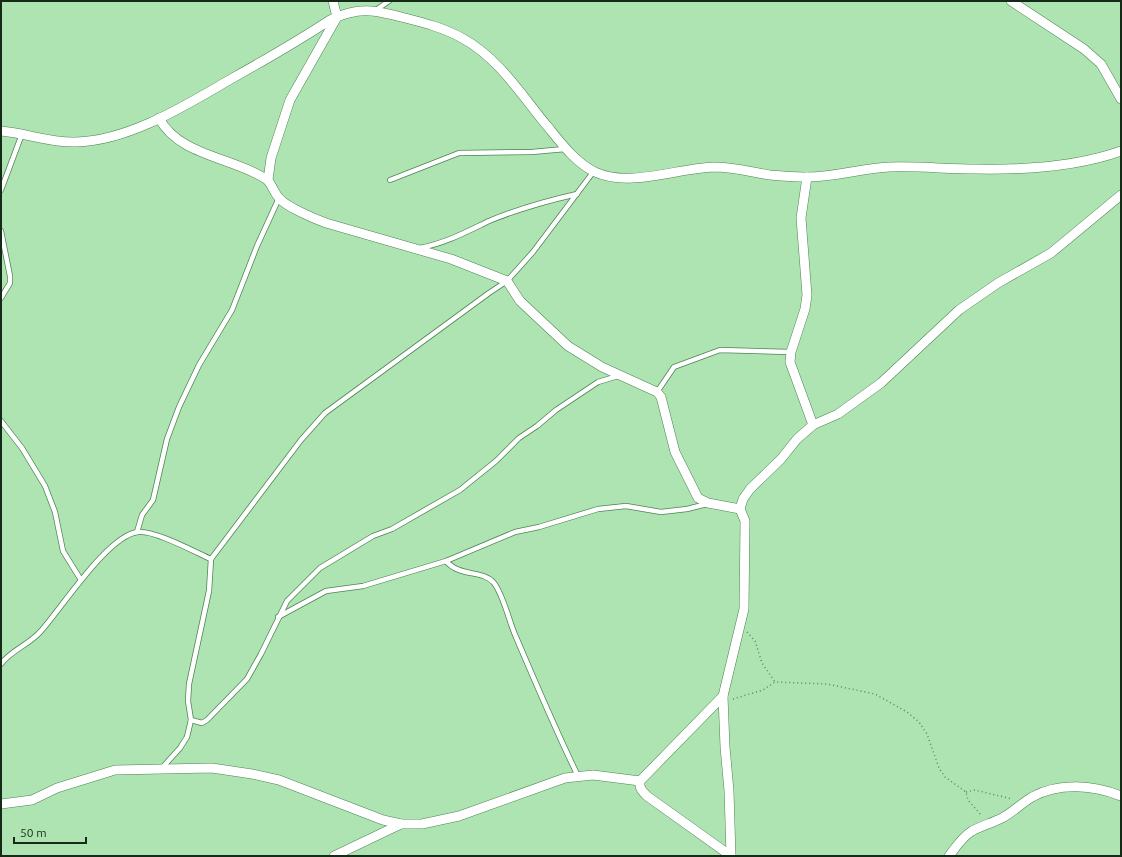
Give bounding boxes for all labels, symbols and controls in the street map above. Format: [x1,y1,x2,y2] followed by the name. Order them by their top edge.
[14,819,86,845] scale bar
[20,826,47,839] text: 50 m

